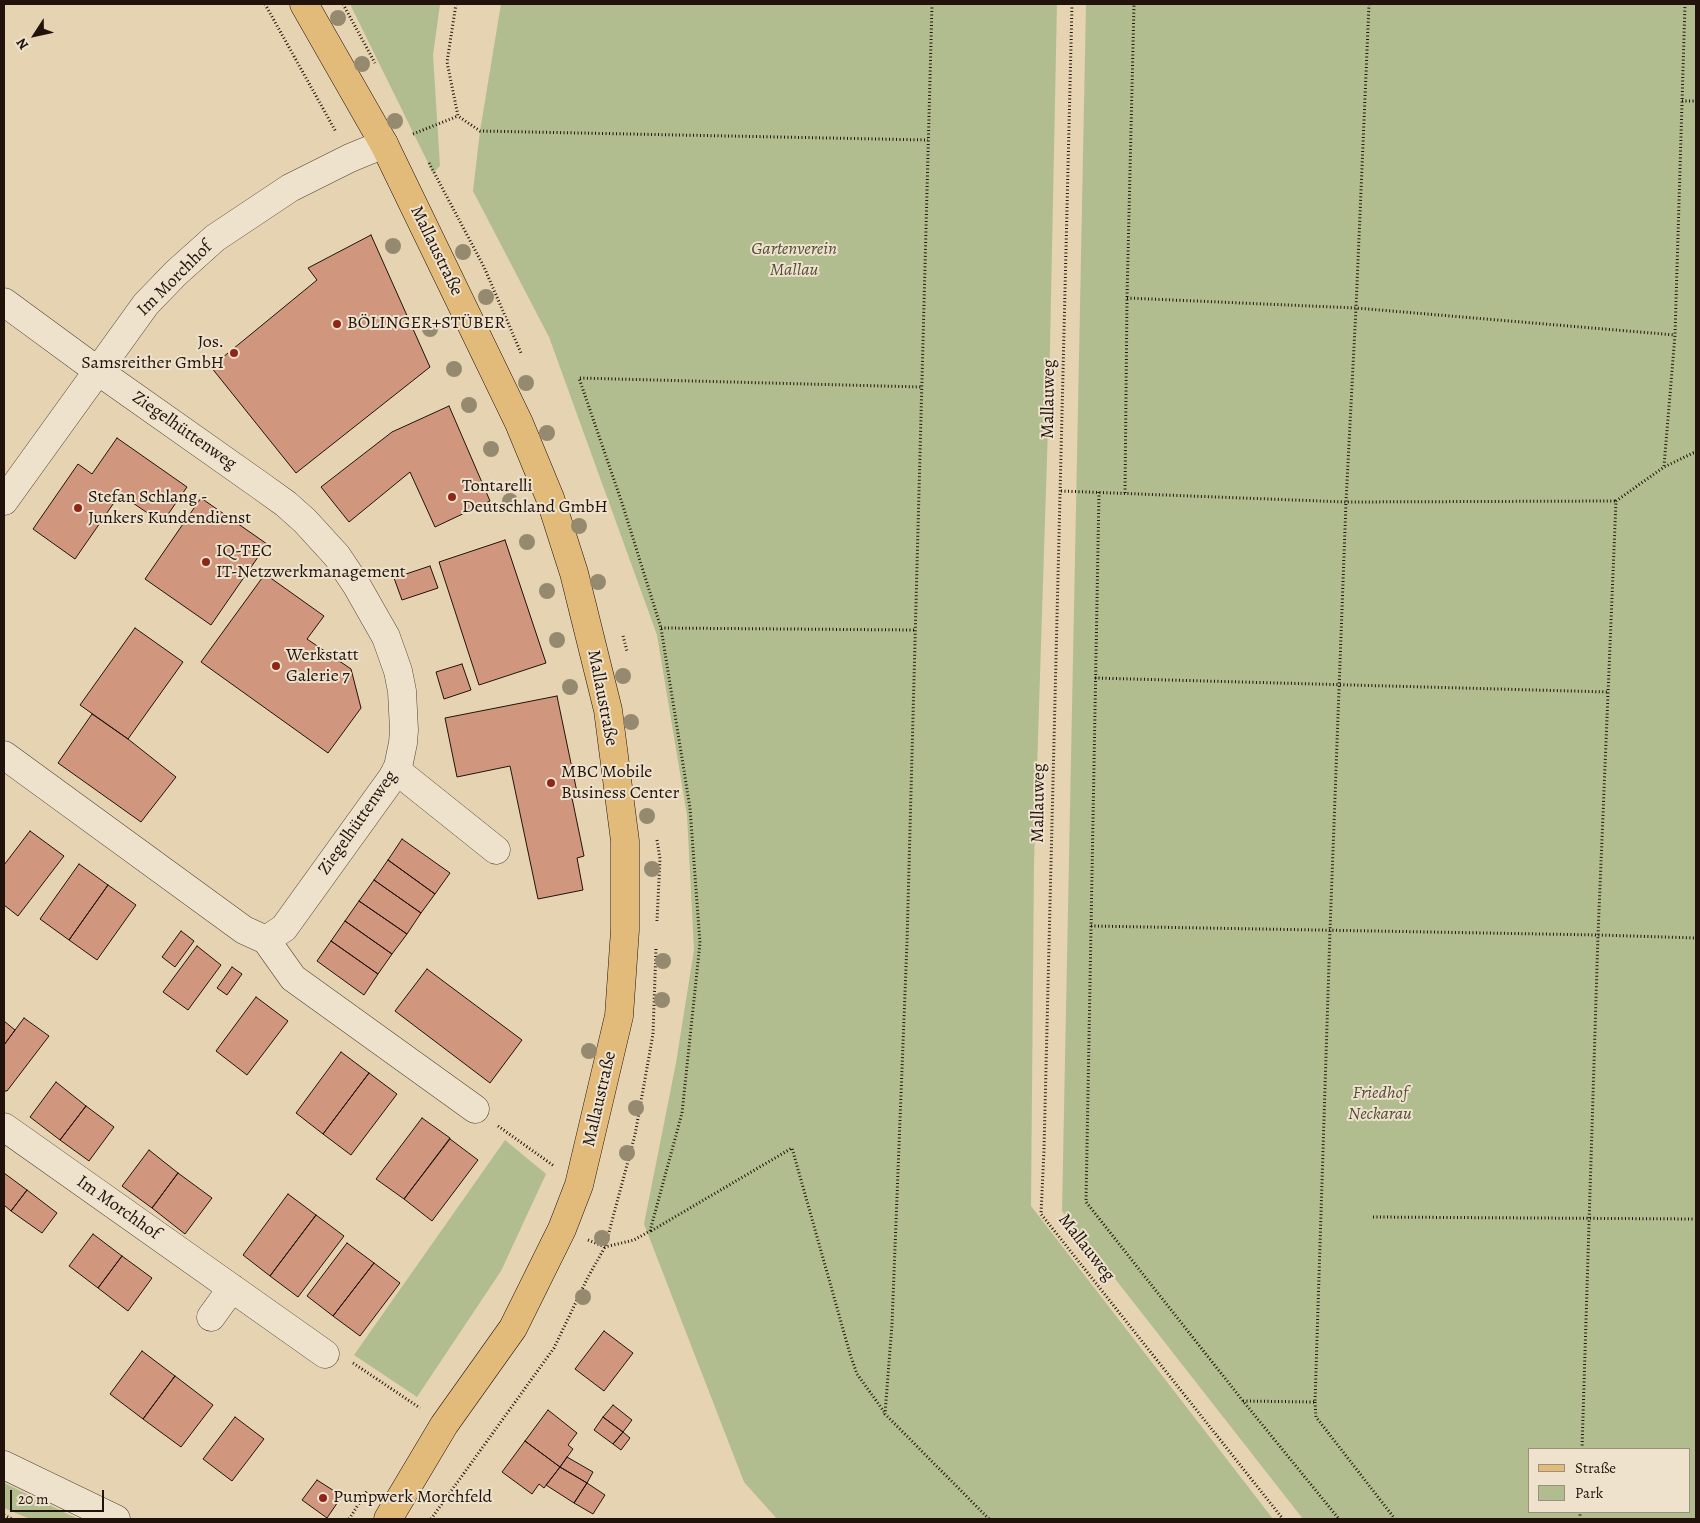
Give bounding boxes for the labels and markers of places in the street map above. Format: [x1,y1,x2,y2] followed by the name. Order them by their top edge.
[347,313,505,335] place label: BÖLINGER+STÜBER
[331,318,343,330] marker: BÖLINGER+STÜBER
[81,332,224,374] place label: Jos. Samsreither GmbH
[228,347,240,359] marker: Jos. Samsreither GmbH
[462,476,608,518] place label: Tontarelli Deutschland GmbH
[88,487,251,530] place label: Stefan Schlang - Junkers Kundendienst
[446,491,458,503] marker: Tontarelli Deutschland GmbH
[72,502,84,514] marker: Stefan Schlang - Junkers Kundendienst
[216,541,406,584] place label: IQ-TEC IT-Netzwerkmanagement
[200,556,212,568] marker: IQ-TEC IT-Netzwerkmanagement
[286,645,359,688] place label: Werkstatt Galerie 7
[270,660,282,672] marker: Werkstatt Galerie 7
[561,762,679,804] place label: MBC Mobile Business Center
[545,777,557,789] marker: MBC Mobile Business Center
[333,1487,492,1509] place label: Pumpwerk Morchfeld
[317,1492,329,1504] marker: Pumpwerk Morchfeld

